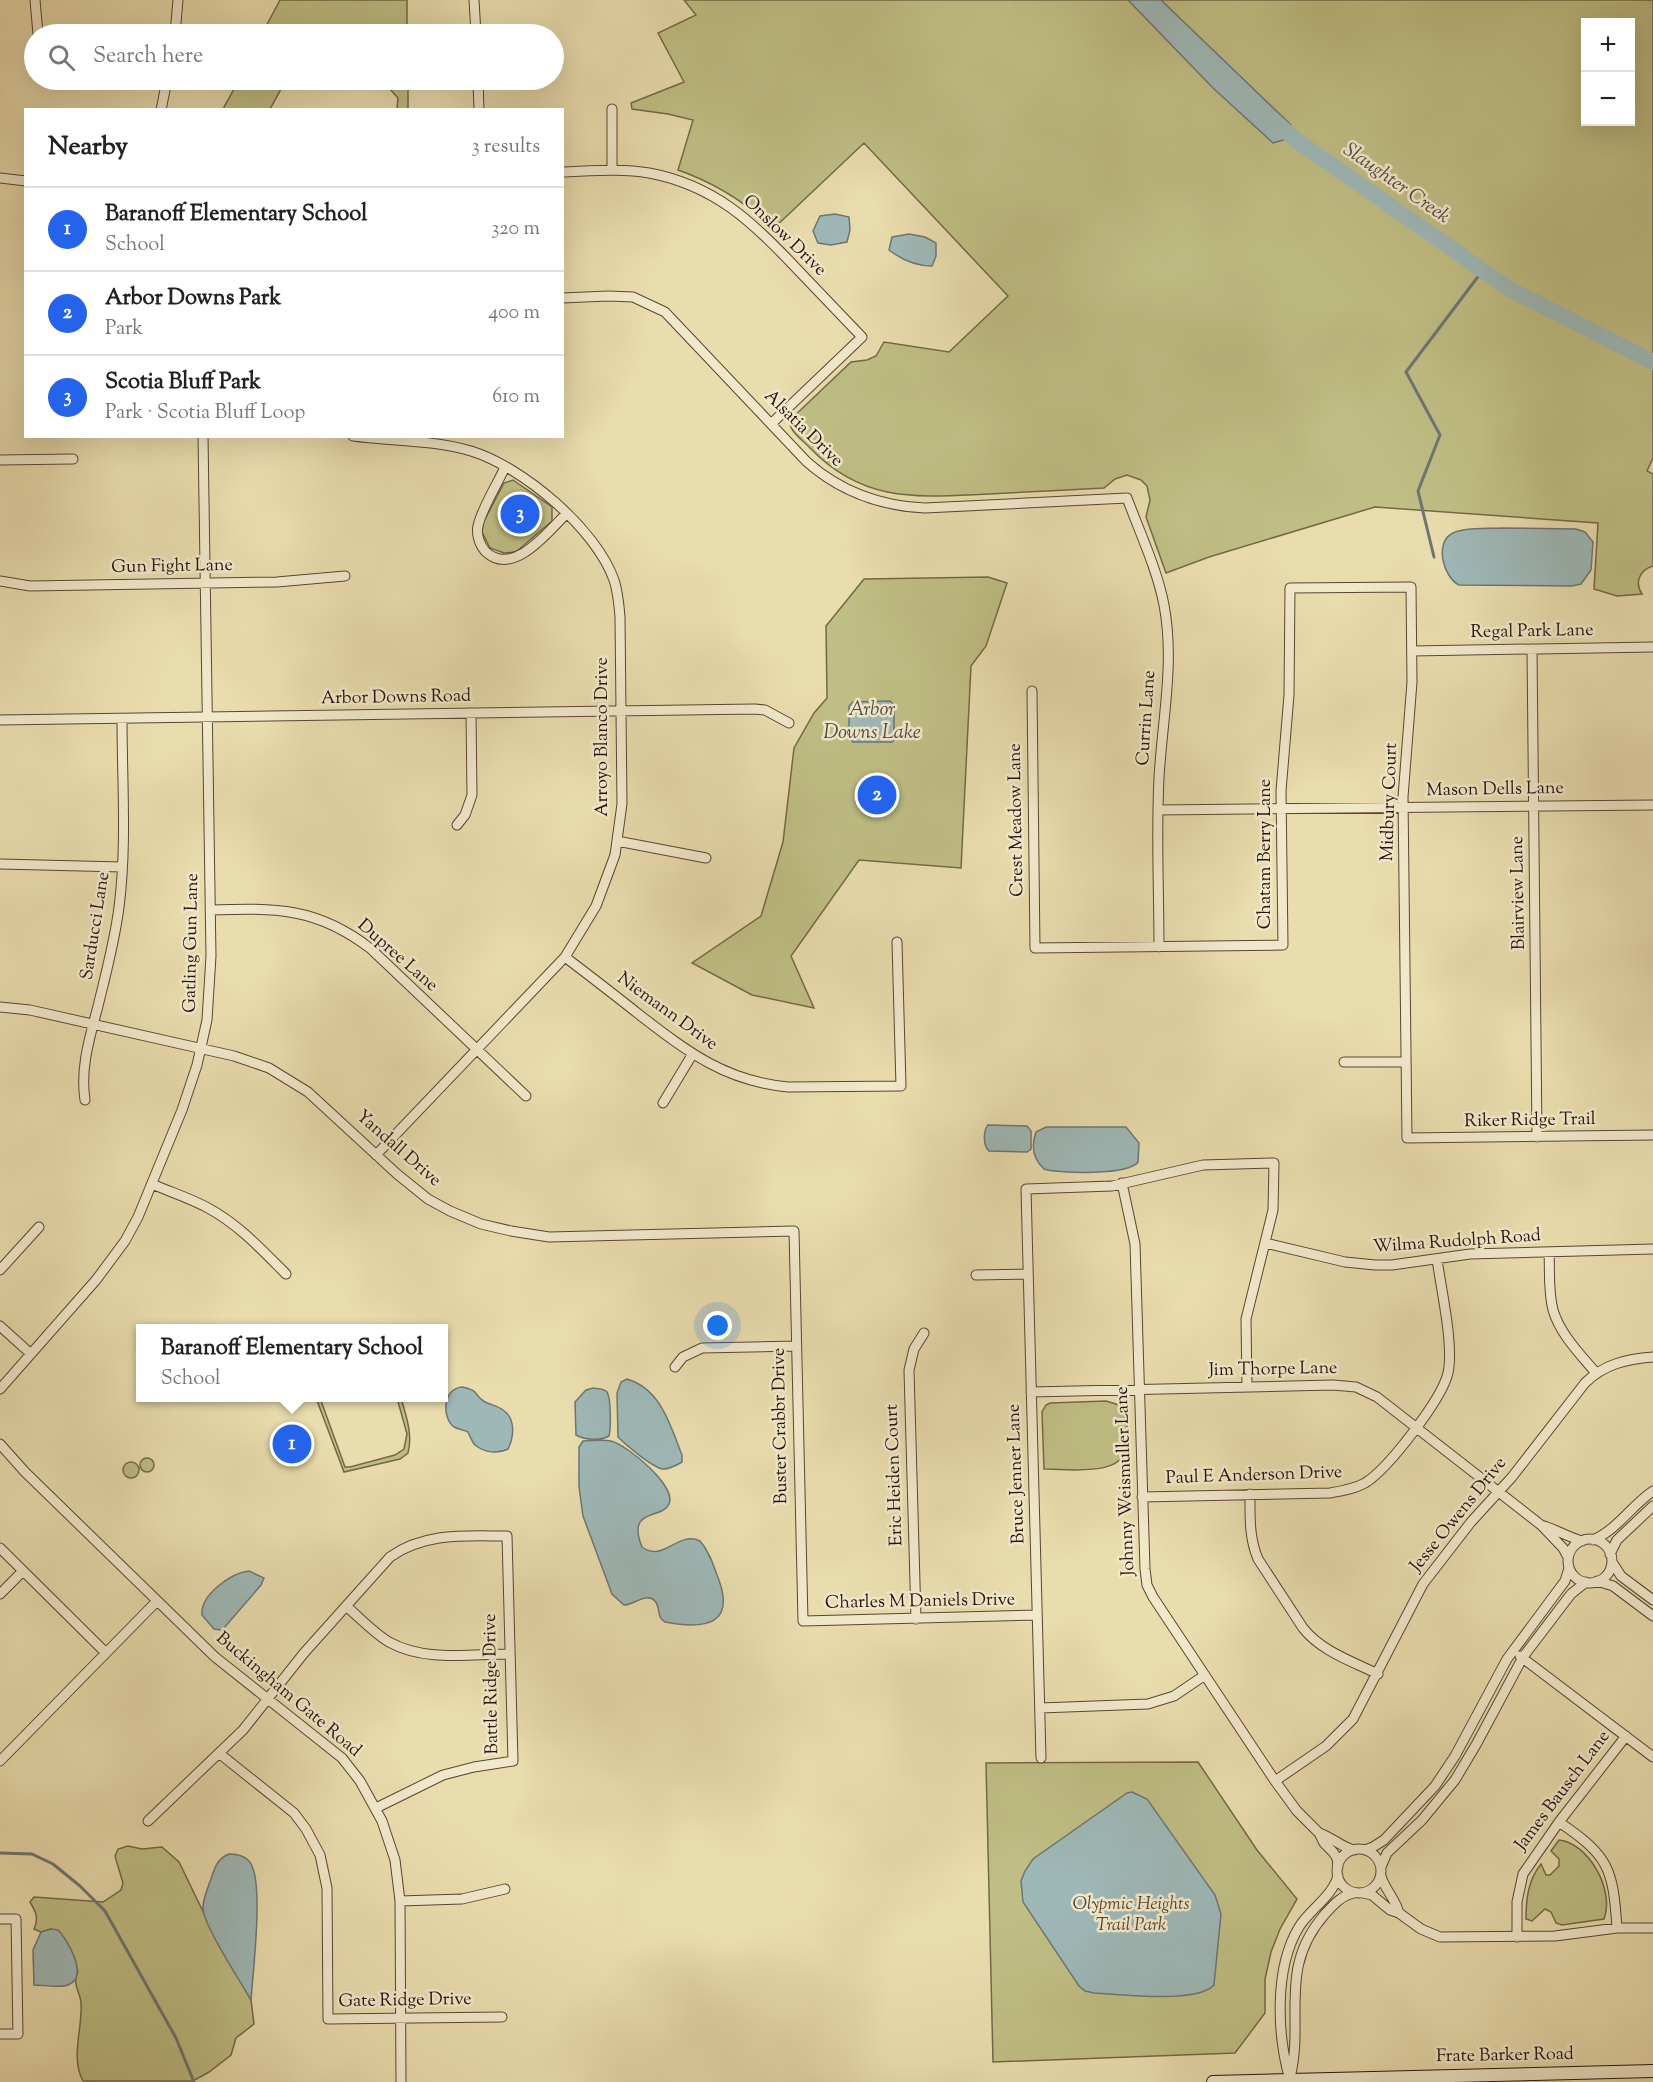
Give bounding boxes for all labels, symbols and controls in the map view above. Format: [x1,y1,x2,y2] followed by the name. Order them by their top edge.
[1581,18,1635,126] map controls
[1581,18,1635,72] button: +
[24,24,564,90] search box
[45,41,78,74] icon: search
[93,41,203,73] text: Search here
[1581,72,1635,126] button: −
[48,129,128,166] text: Nearby
[471,133,540,162] text: 3 results
[1337,136,1455,232] water label: Slaughter Creek
[736,189,832,283] street label: Onslow Drive
[105,199,367,231] text: Baranoff Elementary School
[64,215,71,244] text: 1
[491,215,540,244] text: 320 m
[105,231,165,260] text: School
[105,283,281,315] text: Arbor Downs Park
[63,299,72,328] text: 2
[488,299,540,328] text: 400 m
[105,315,143,344] text: Park
[105,367,261,399] text: Scotia Bluff Park
[63,383,72,412] text: 3
[492,383,540,412] text: 610 m
[757,384,849,474] street label: Alsatia Drive
[105,399,305,428] text: Park · Scotia Bluff Loop
[500,492,540,536] pin: 3
[111,553,233,581] street label: Gun Fight Lane
[1470,618,1594,646] street label: Regal Park Lane
[590,657,616,817] street label: Arroyo Blanco Drive
[1131,669,1163,767] street label: Currin Lane
[321,684,471,712] street label: Arbor Downs Road
[823,696,921,748] water label: Arbor Downs Lake
[1375,742,1405,862] street label: Midbury Court
[1003,743,1031,897] street label: Crest Meadow Lane
[858,772,896,818] pin: 2
[1426,776,1564,804] street label: Mason Dells Lane
[1253,779,1279,929] street label: Chatam Berry Lane
[1505,836,1533,950] street label: Blairview Lane
[75,870,117,982] street label: Sarducci Lane
[178,873,206,1013] street label: Gatling Gun Lane
[351,913,443,999] street label: Dupree Lane
[611,966,723,1058] street label: Niemann Drive
[349,1104,447,1194] street label: Yandall Drive
[1464,1107,1596,1135] street label: Riker Ridge Trail
[1372,1223,1542,1261] street label: Wilma Rudolph Road
[703,1311,732,1340] your location
[136,1324,448,1402] popup
[161,1333,423,1365] text: Baranoff Elementary School
[767,1348,795,1504] street label: Buster Crabbr Drive
[1207,1356,1338,1384] street label: Jim Thorpe Lane
[161,1365,221,1394] text: School
[1110,1386,1142,1577] street label: Johnny Weismuller Lane
[880,1403,910,1547] street label: Eric Heiden Court
[1002,1403,1032,1545] street label: Bruce Jenner Lane
[272,1422,312,1466] pin: 1
[1404,1452,1514,1579] street label: Jesse Owens Drive
[1165,1460,1343,1492] street label: Paul E Anderson Drive
[825,1587,1015,1617] street label: Charles M Daniels Drive
[478,1613,506,1755] street label: Battle Ridge Drive
[209,1626,367,1764] street label: Buckingham Gate Road
[1508,1725,1617,1857] street label: James Bausch Lane
[1073,1892,1189,1939] park label: Olypmic Heights Trail Park
[338,1987,472,2015] street label: Gate Ridge Drive
[1436,2042,1574,2070] street label: Frate Barker Road

